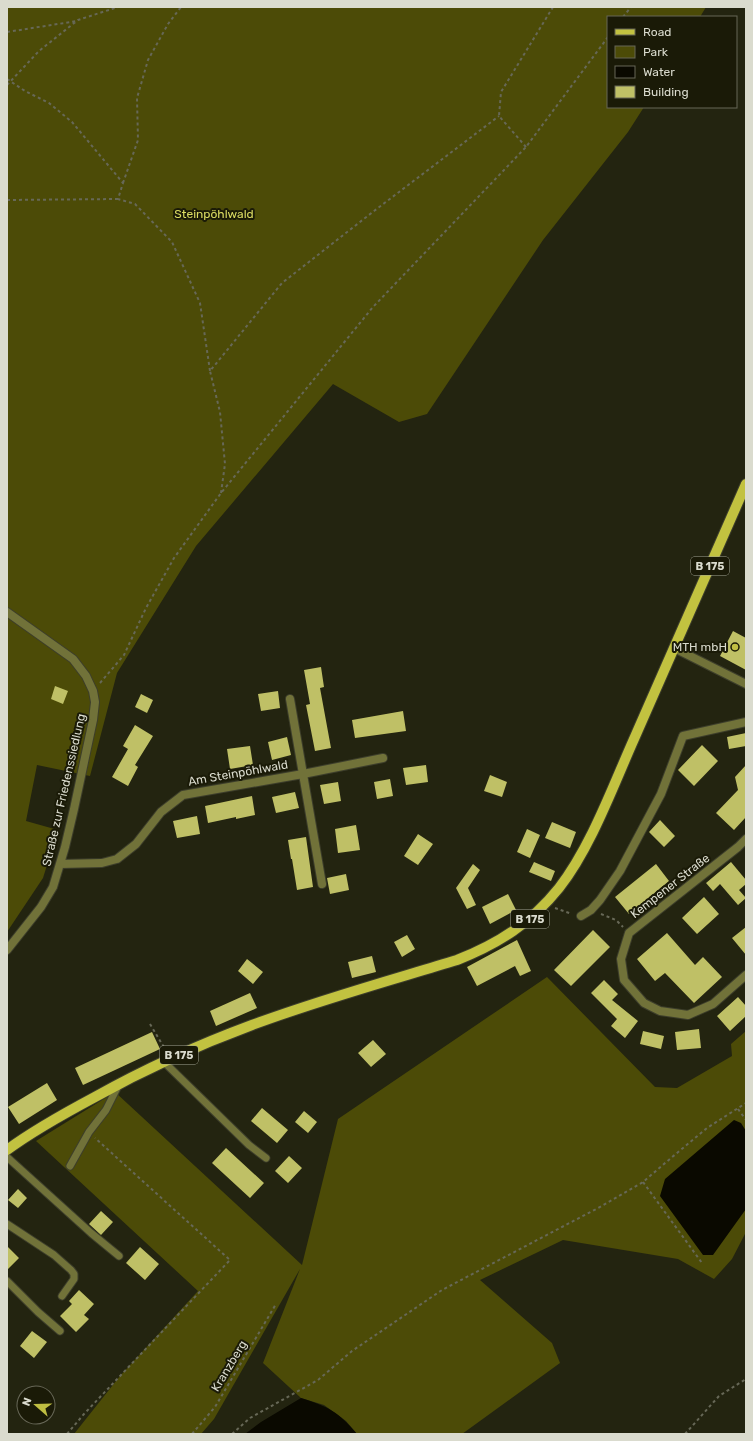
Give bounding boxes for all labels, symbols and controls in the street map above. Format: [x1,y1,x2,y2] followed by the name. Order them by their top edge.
[607,16,737,108] legend
[643,25,671,39] text: Road
[643,45,669,59] text: Park
[643,65,675,79] text: Water
[643,85,689,99] text: Building
[174,207,254,221] park label: Steinpöhlwald
[691,557,729,575] road number: B 175
[673,640,727,654] place label: MTH mbH
[730,642,740,652] marker: MTH mbH
[40,712,88,868] street label: Straße zur Friedenssiedlung
[187,757,289,789] street label: Am Steinpöhlwald
[628,851,712,921] street label: Kempener Straße
[511,910,549,928] road number: B 175
[160,1046,198,1064] road number: B 175
[208,1338,250,1394] street label: Kranzberg
[16,1385,56,1425] north arrow
[20,1396,35,1408] text: N

